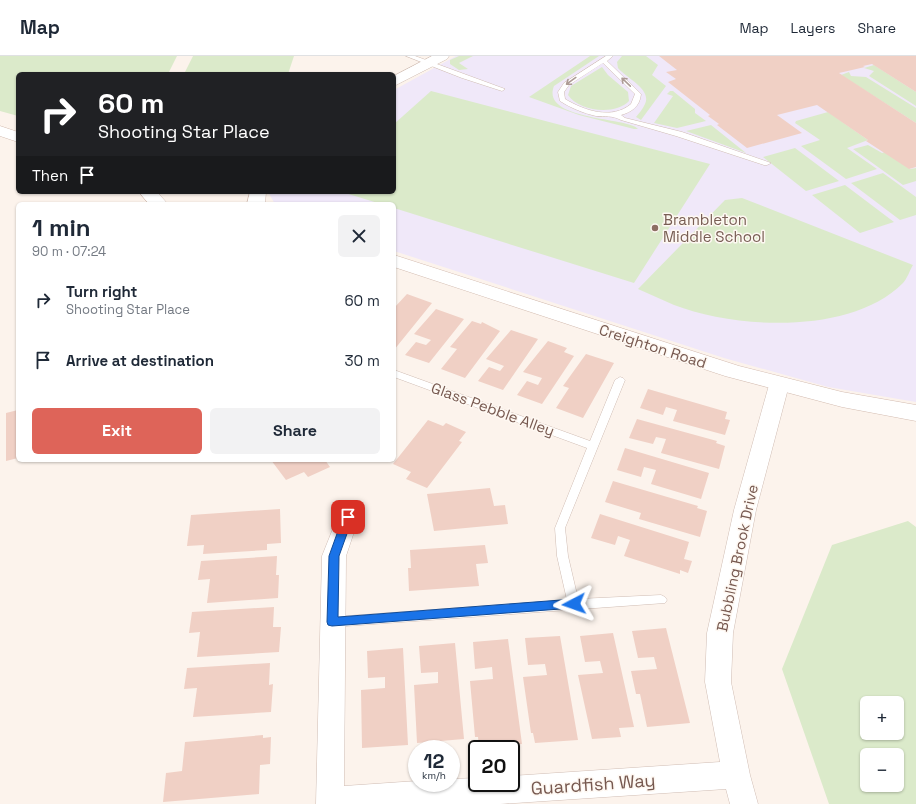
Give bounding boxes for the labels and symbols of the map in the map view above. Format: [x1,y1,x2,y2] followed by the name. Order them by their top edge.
[565,77,576,85] one-way arrow
[621,77,631,87] one-way arrow
[663,210,765,246] place label: Brambleton Middle School
[650,223,660,233] marker: Brambleton Middle School
[597,320,709,372] street label: Creighton Road
[429,378,557,440] street label: Glass Pebble Alley
[712,482,762,633] street label: Bubbling Brook Drive
[331,500,365,534] pin
[553,583,595,625] position arrow
[468,740,520,792] speed limit sign: 20
[530,768,656,800] street label: Guardfish Way

